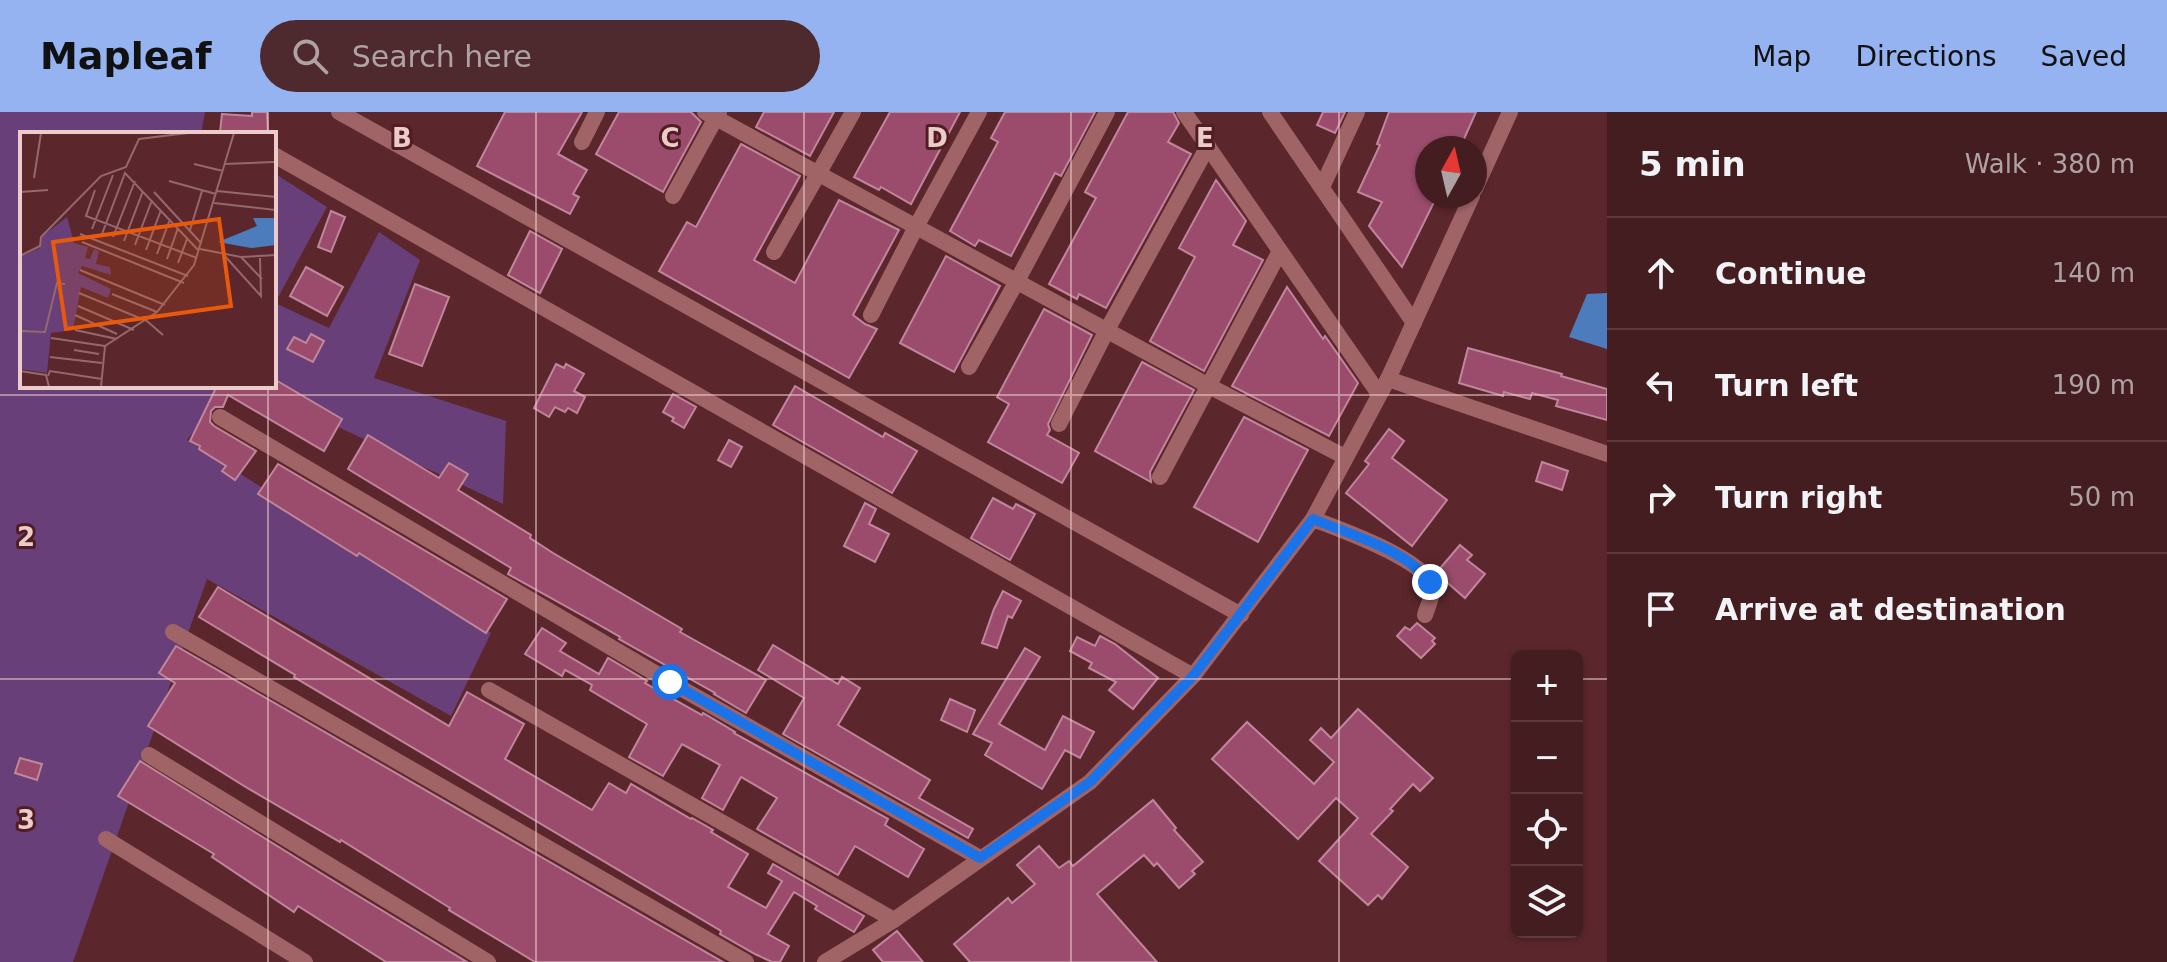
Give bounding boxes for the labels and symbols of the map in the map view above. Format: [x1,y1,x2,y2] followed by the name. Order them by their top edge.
[392,123,412,153] text: B
[660,123,680,153] text: C
[926,123,948,153] text: D
[1196,123,1214,153] text: E
[20,132,276,388] inset map
[1415,136,1487,208] north arrow
[17,522,35,552] text: 2
[1412,564,1448,600] route end
[652,664,688,700] route start
[17,805,35,835] text: 3

